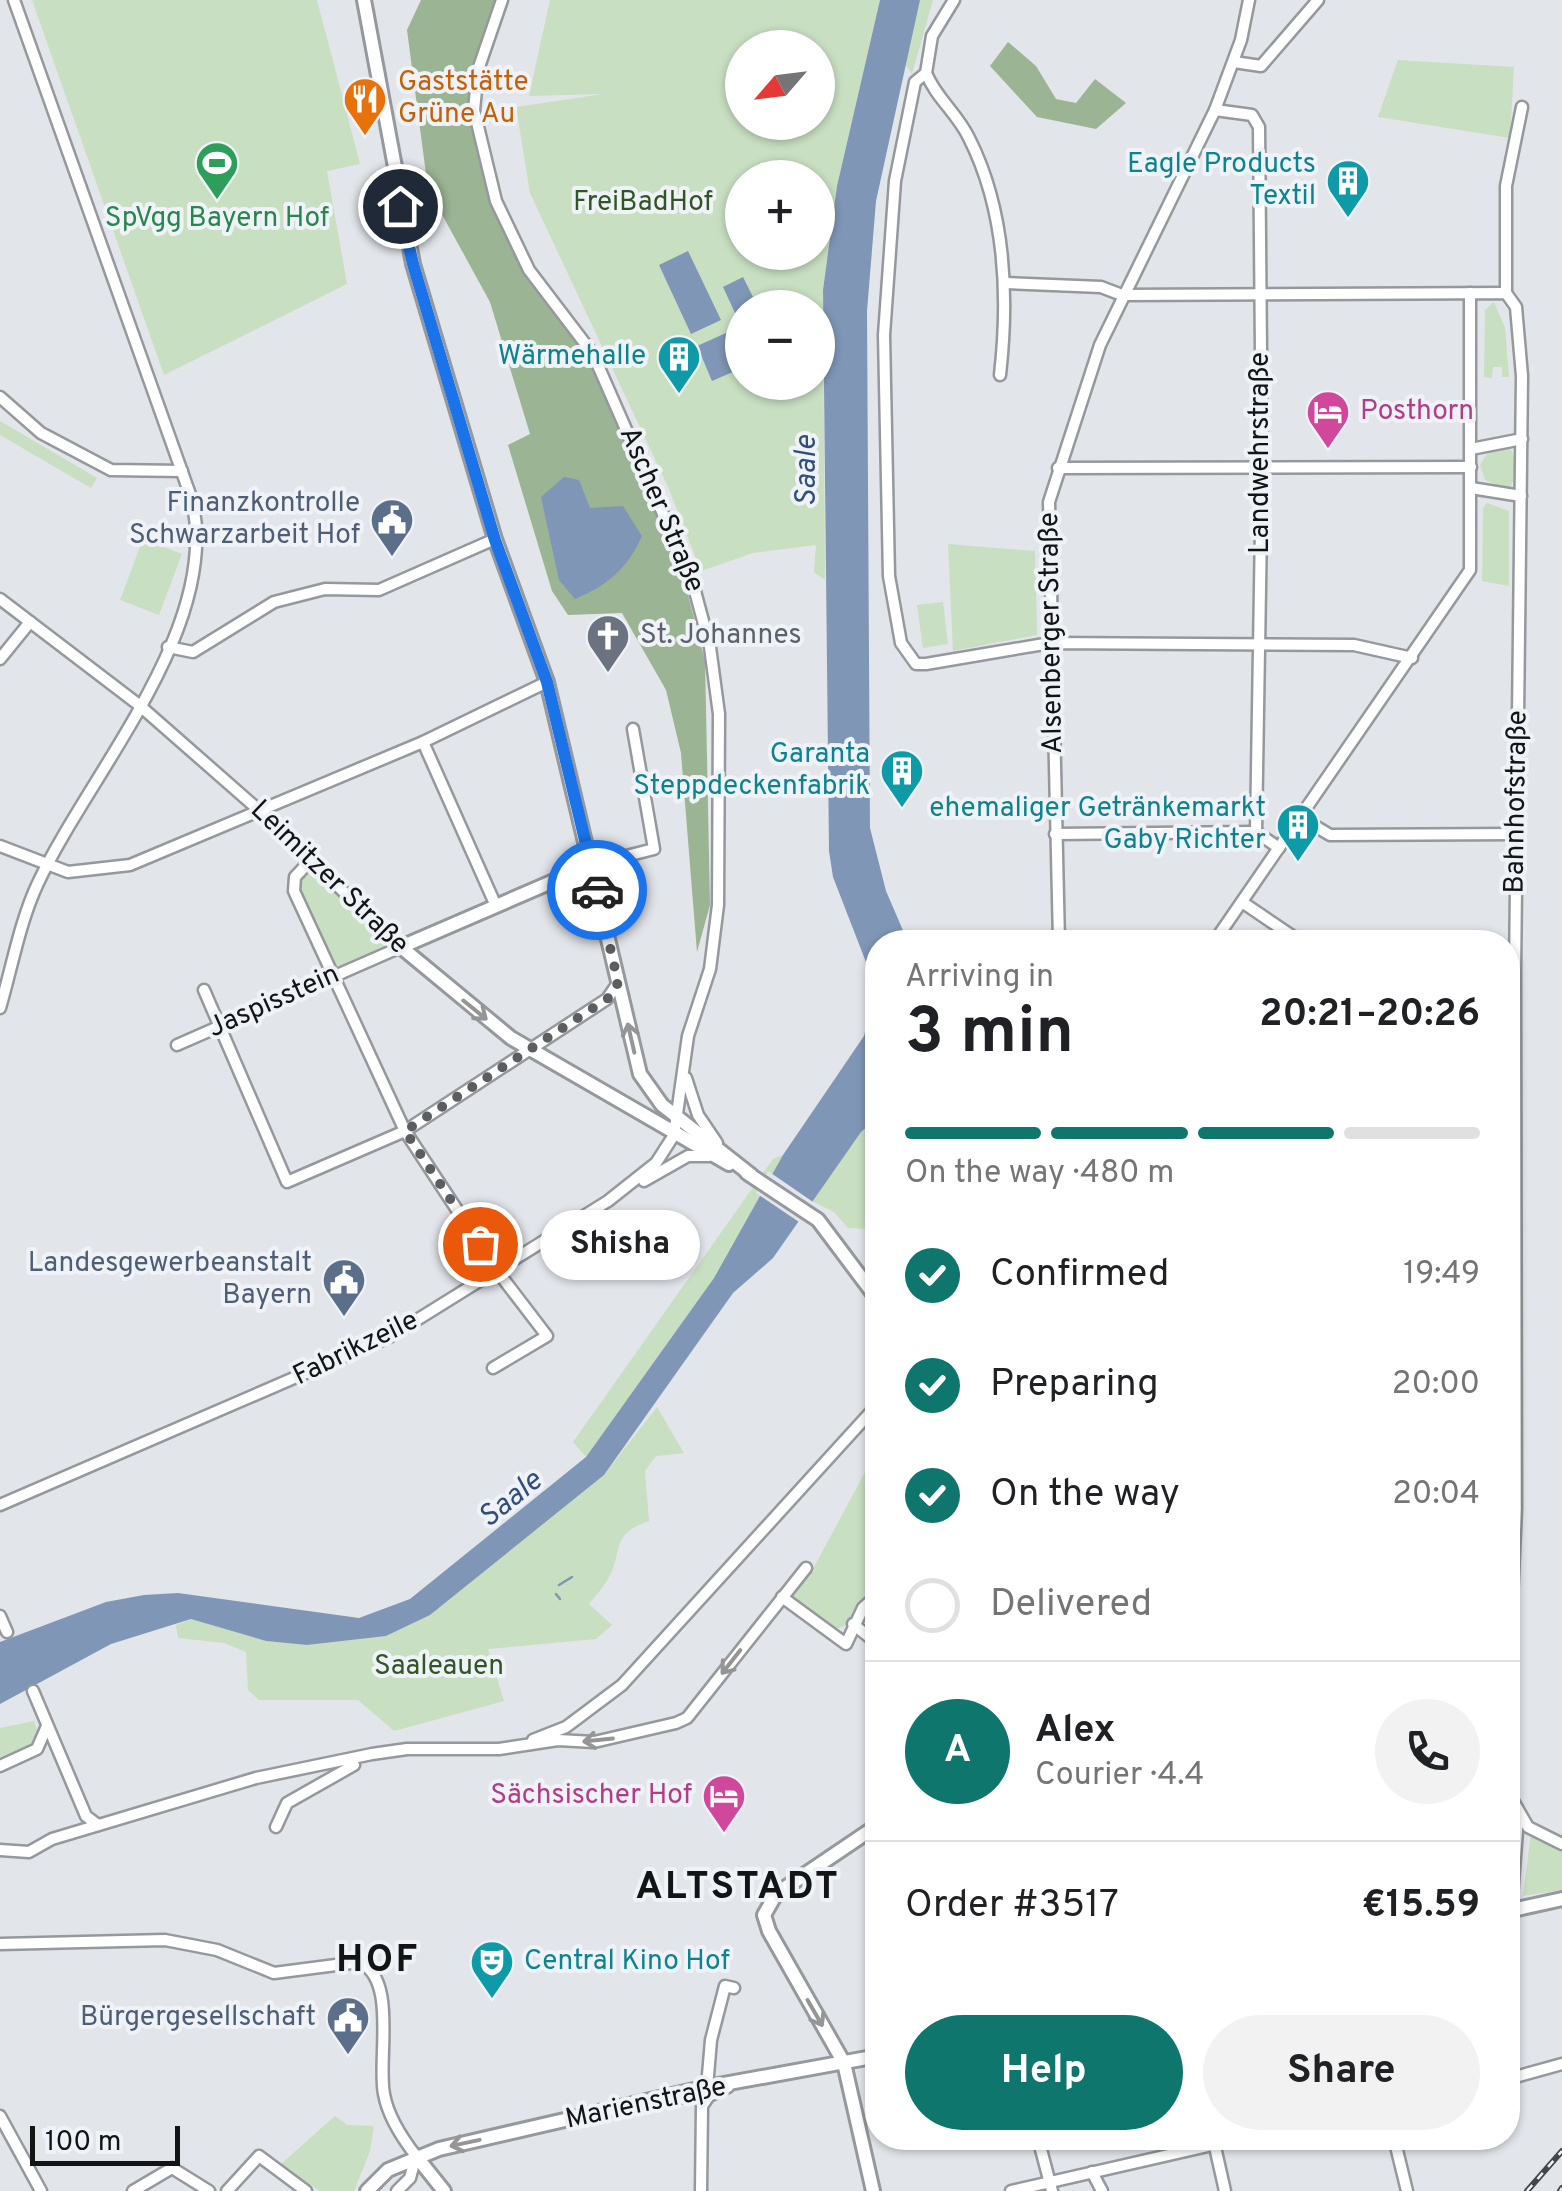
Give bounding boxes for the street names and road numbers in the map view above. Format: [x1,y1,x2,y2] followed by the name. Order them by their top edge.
[1243,352,1279,554] street label: Landwehrstraße
[610,422,712,598] street label: Ascher Straße
[1032,512,1072,754] street label: Alsenberger Straße
[1497,710,1537,894] street label: Bahnhofstraße
[242,793,416,963] street label: Leimitzer Straße
[203,957,345,1047] street label: Jaspisstein
[287,1303,425,1395] street label: Fabrikzeile
[562,2069,730,2139] street label: Marienstraße

